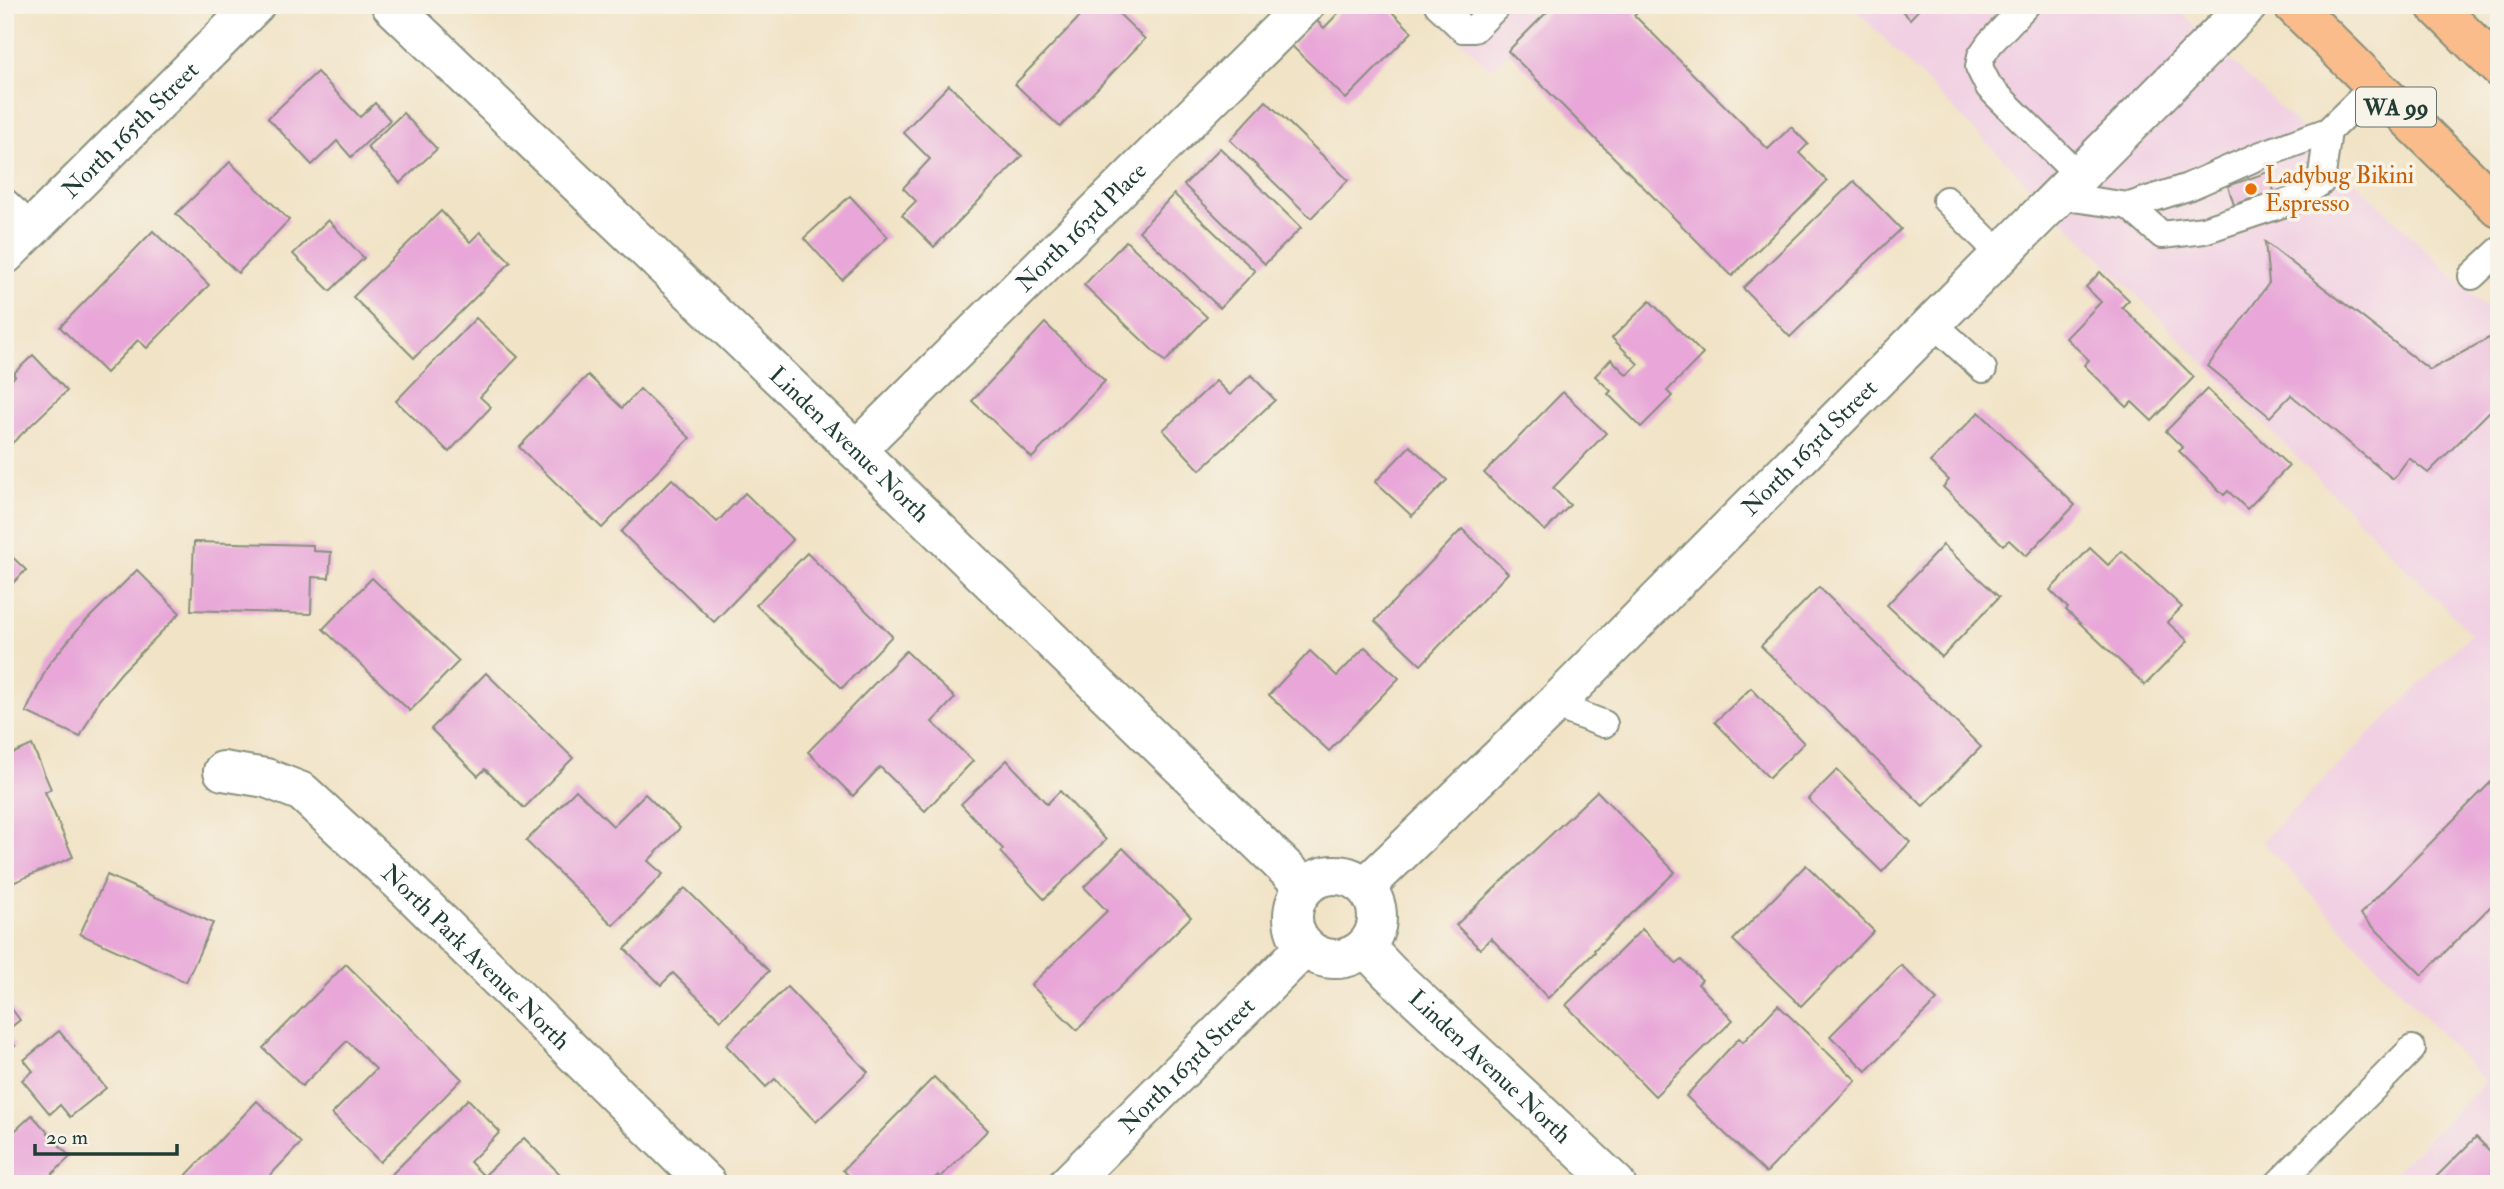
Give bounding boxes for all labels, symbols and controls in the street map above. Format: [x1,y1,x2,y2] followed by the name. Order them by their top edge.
[55,55,206,205] street label: North 165th Street
[2356,88,2436,127] road number: WA 99
[1009,156,1154,299] street label: North 163rd Place
[2265,160,2414,219] place label: Ladybug Bikini Espresso
[2243,181,2259,197] marker: Ladybug Bikini Espresso
[762,360,936,530] street label: Linden Avenue North
[1735,373,1884,523] street label: North 163rd Street
[375,858,577,1057] street label: North Park Avenue North
[1402,983,1578,1151] street label: Linden Avenue North
[1112,991,1262,1140] street label: North 163rd Street
[35,1112,177,1156] scale bar
[46,1124,88,1151] text: 20 m

